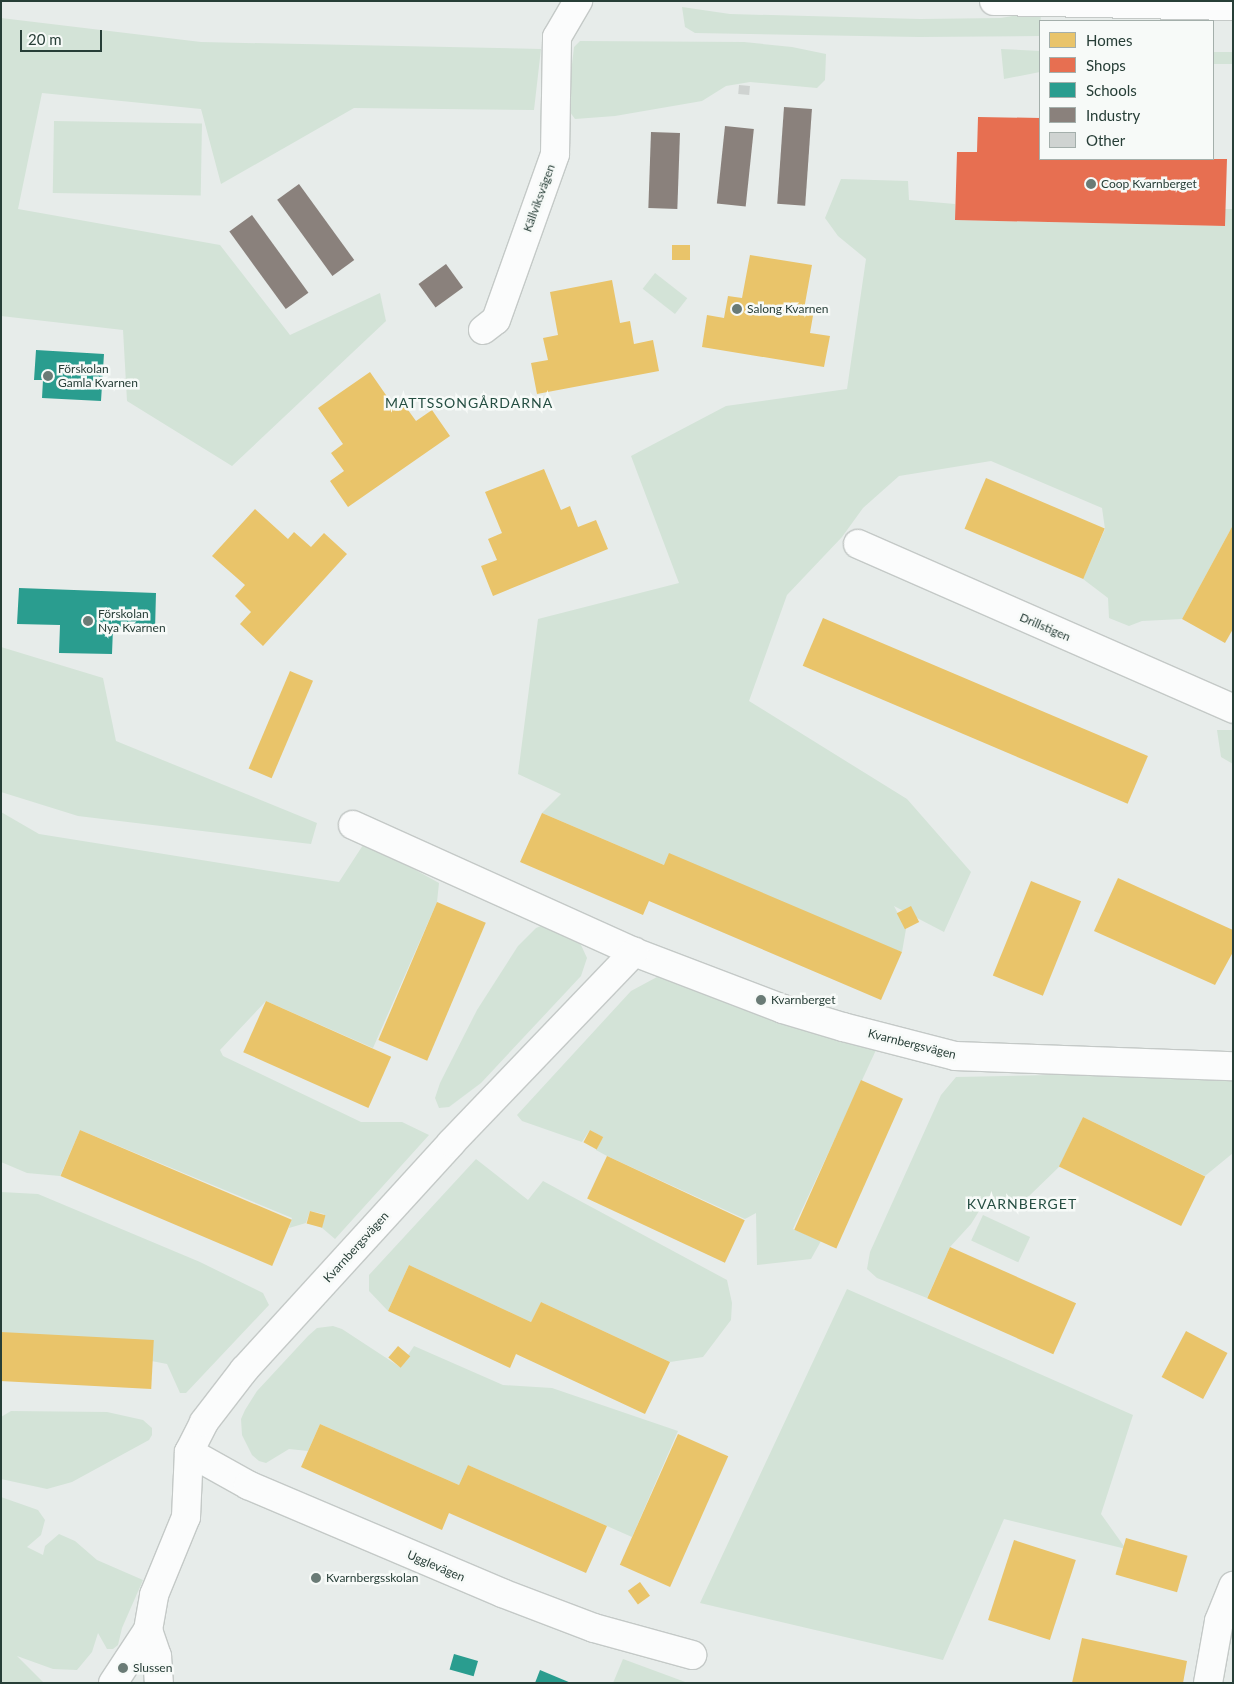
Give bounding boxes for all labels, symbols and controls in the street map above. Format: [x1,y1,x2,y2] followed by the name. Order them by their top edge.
[22,20,105,52] scale bar
[1039,20,1214,160] legend
[28,30,62,48] text: 20 m
[1086,31,1132,49] text: Homes
[1086,56,1126,74] text: Shops
[1086,81,1137,99] text: Schools
[1086,106,1140,124] text: Industry
[1086,131,1125,149] text: Other
[520,162,558,234] street label: Källviksvägen
[1101,177,1197,191] place label: Coop Kvarnberget
[1085,178,1097,190] marker: Coop Kvarnberget
[747,302,828,316] place label: Salong Kvarnen
[731,303,743,315] marker: Salong Kvarnen
[58,362,138,390] place label: Förskolan Gamla Kvarnen
[42,370,54,382] marker: Förskolan Gamla Kvarnen
[383,395,555,411] district label: MATTSSONGÅRDARNA
[98,607,166,635] place label: Förskolan Nya Kvarnen
[1017,610,1073,644] street label: Drillstigen
[82,615,94,627] marker: Förskolan Nya Kvarnen
[771,993,835,1007] place label: Kvarnberget
[755,994,767,1006] marker: Kvarnberget
[866,1026,958,1062] street label: Kvarnbergsvägen
[965,1196,1079,1212] district label: KVARNBERGET
[320,1209,392,1285] street label: Kvarnbergsvägen
[405,1547,467,1585] street label: Ugglevägen
[326,1571,418,1585] place label: Kvarnbergsskolan
[310,1572,322,1584] marker: Kvarnbergsskolan
[133,1661,172,1675] place label: Slussen
[117,1662,129,1674] marker: Slussen

